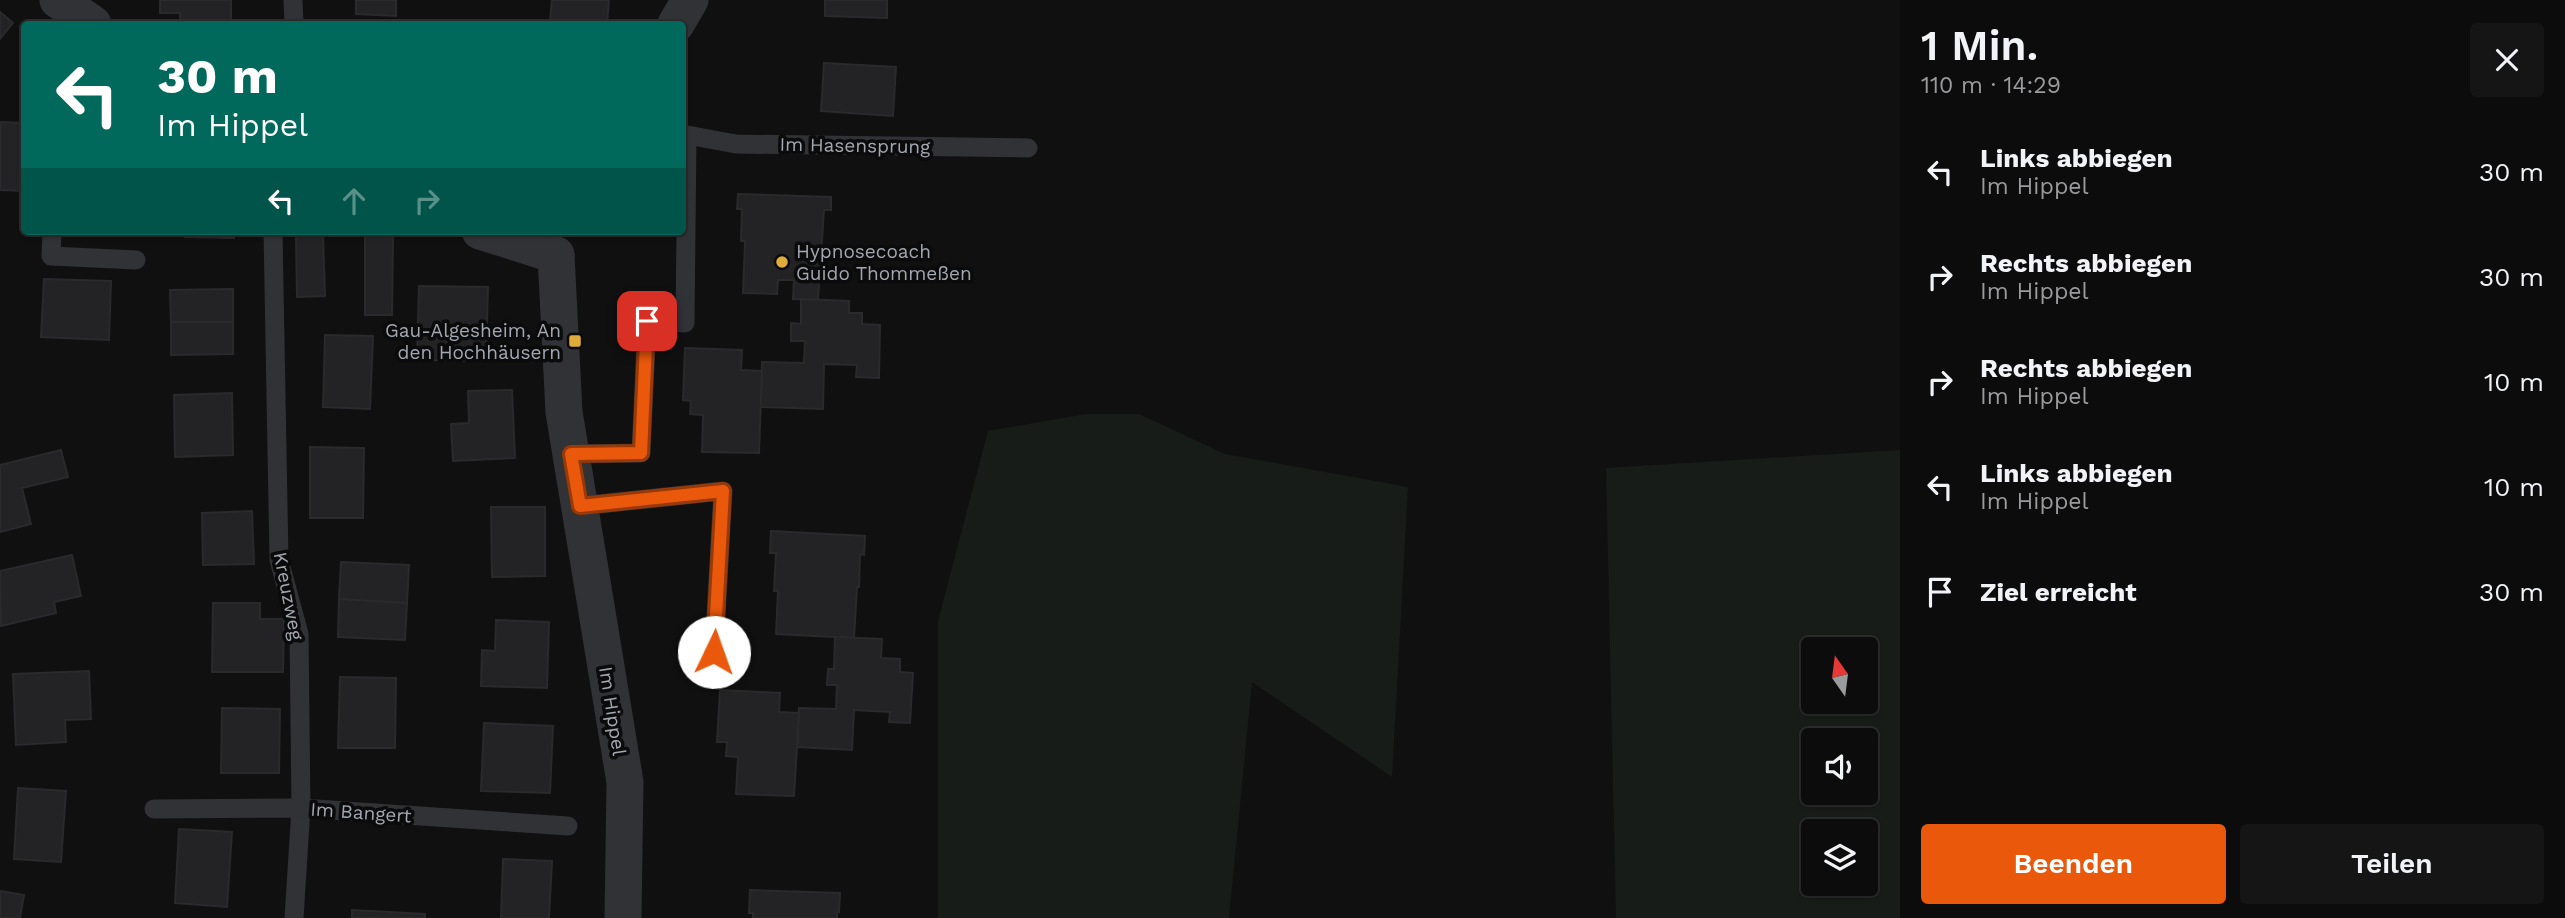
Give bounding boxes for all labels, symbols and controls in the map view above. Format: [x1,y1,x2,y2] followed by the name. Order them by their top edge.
[1921,21,2038,70] text: 1 Min.
[2470,23,2544,97] button: close
[157,47,278,105] text: 30 m
[42,49,133,140] icon: left
[1921,72,2061,99] text: 110 m · 14:29
[157,106,308,144] text: Im Hippel
[779,133,931,158] street label: Im Hasensprung
[1980,143,2173,173] text: Links abbiegen
[1921,153,1959,191] icon: left
[2479,157,2544,187] text: 30 m
[1980,173,2089,200] text: Im Hippel
[262,182,300,220] icon: left
[335,182,373,220] icon: ahead
[408,182,446,220] icon: right
[796,240,972,285] place label: Hypnosecoach Guido Thommeßen
[1980,248,2192,278] text: Rechts abbiegen
[774,254,790,270] marker: Hypnosecoach Guido Thommeßen
[1921,258,1959,296] icon: right
[2479,262,2544,292] text: 30 m
[1980,278,2089,305] text: Im Hippel
[617,291,677,351] pin
[628,302,666,340] icon: arrive
[385,319,561,364] place label: Gau-Algesheim, An den Hochhäusern
[567,333,583,349] marker: Gau-Algesheim, An den Hochhäusern
[1980,353,2192,383] text: Rechts abbiegen
[1921,363,1959,401] icon: right
[2484,367,2544,397] text: 10 m
[1980,383,2089,410] text: Im Hippel
[1980,458,2173,488] text: Links abbiegen
[1921,468,1959,506] icon: left
[2484,472,2544,502] text: 10 m
[1980,488,2089,515] text: Im Hippel
[269,550,308,643] street label: Kreuzweg
[1921,573,1959,611] icon: arrive
[1980,577,2137,607] text: Ziel erreicht
[2479,577,2544,607] text: 30 m
[677,615,751,689] position arrow
[1801,637,1878,714] north arrow
[1801,637,1878,896] map controls
[594,665,631,757] street label: Im Hippel
[1801,728,1878,805] button: sound
[310,797,412,828] street label: Im Bangert
[1801,819,1878,896] button: layers
[1921,824,2226,904] button: Beenden
[2240,824,2544,904] button: Teilen

